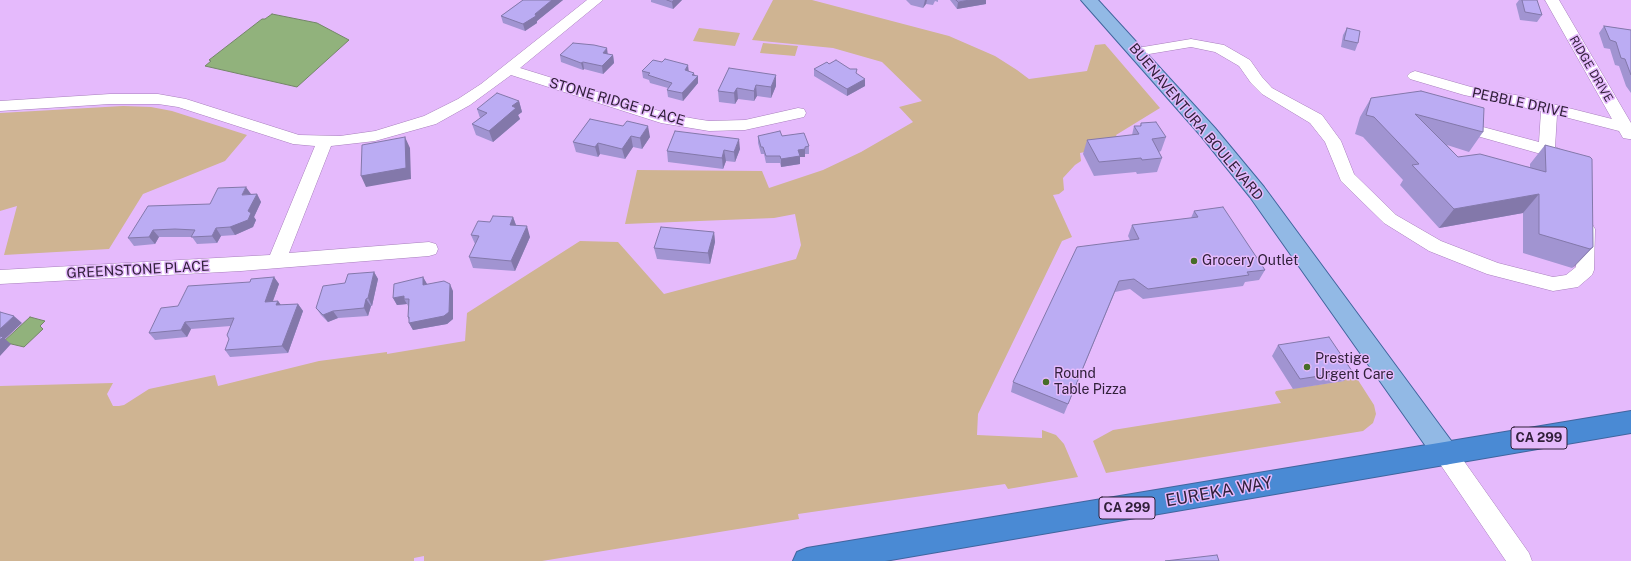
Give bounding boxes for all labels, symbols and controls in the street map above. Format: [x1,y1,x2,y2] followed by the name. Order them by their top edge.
[1566,33,1616,105] street label: RIDGE DRIVE
[1125,40,1267,204] street label: BUENAVENTURA BOULEVARD
[547,75,687,129] street label: STONE RIDGE PLACE
[1470,85,1570,121] street label: PEBBLE DRIVE
[1202,253,1298,269] place label: Grocery Outlet
[1189,256,1199,266] marker: Grocery Outlet
[66,258,210,282] street label: GREENSTONE PLACE
[1315,351,1394,384] place label: Prestige Urgent Care
[1302,362,1312,372] marker: Prestige Urgent Care
[1054,366,1127,398] place label: Round Table Pizza
[1041,377,1051,387] marker: Round Table Pizza
[1511,427,1567,449] road number: CA 299
[1164,473,1274,511] street label: EUREKA WAY
[1099,497,1155,519] road number: CA 299

